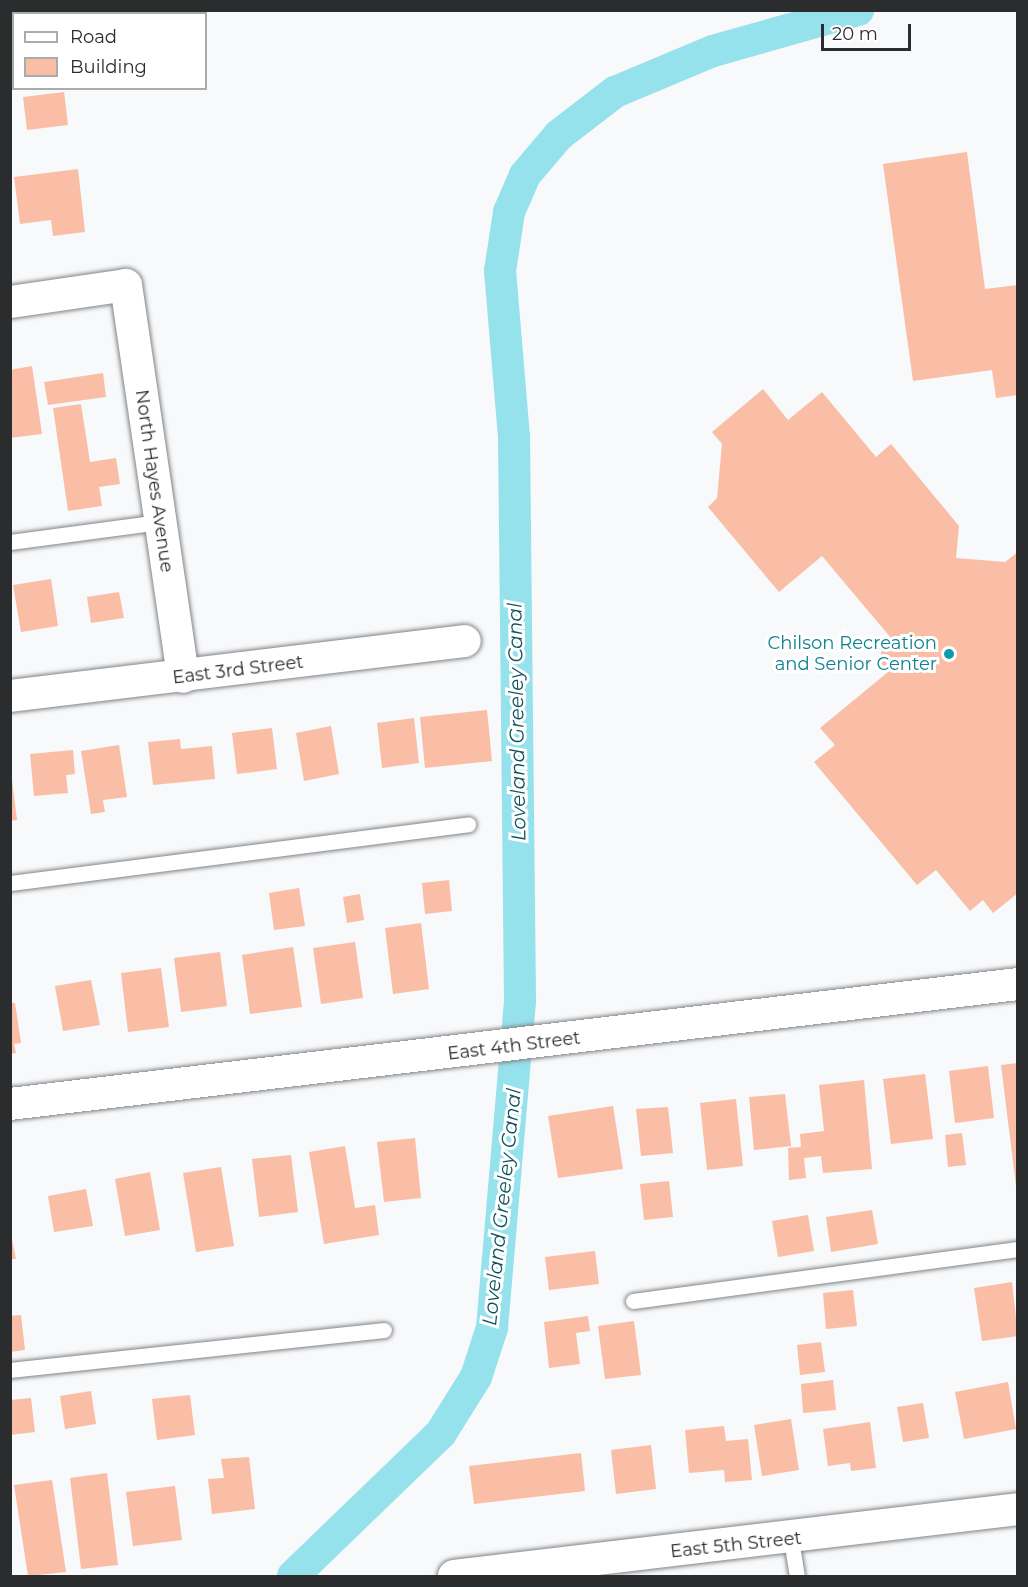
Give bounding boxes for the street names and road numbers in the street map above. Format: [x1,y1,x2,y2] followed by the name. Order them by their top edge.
[130,388,178,574] street label: North Hayes Avenue
[171,651,305,689] street label: East 3rd Street
[446,1027,582,1065] street label: East 4th Street
[669,1527,803,1563] street label: East 5th Street

